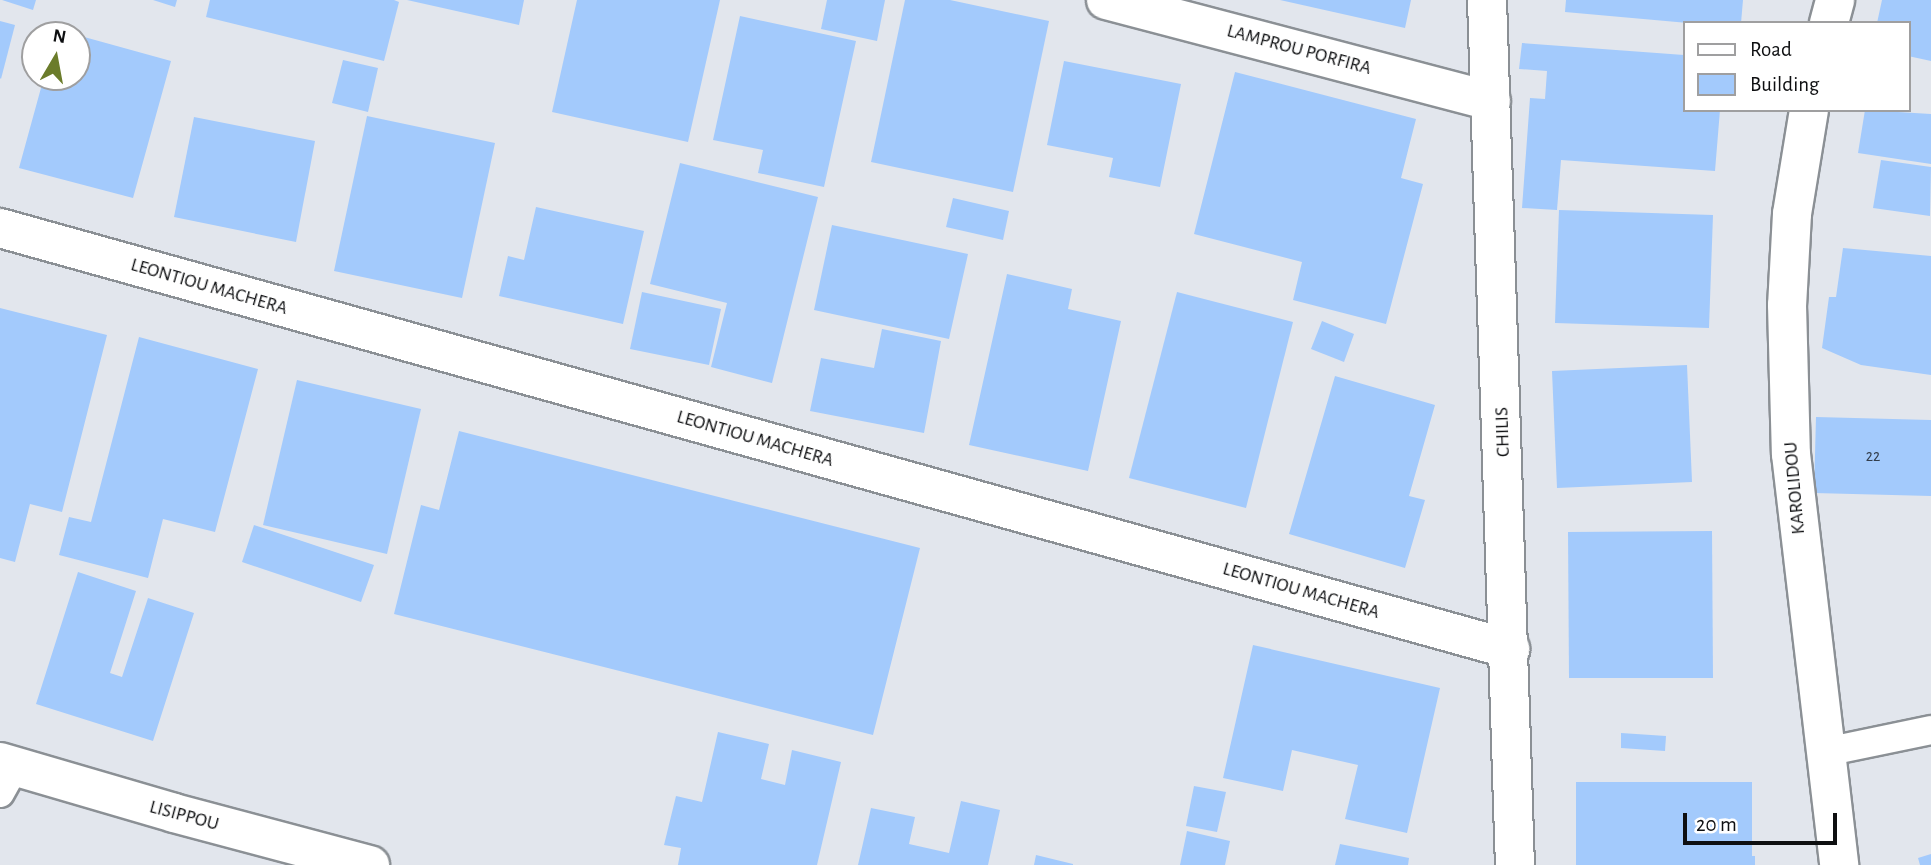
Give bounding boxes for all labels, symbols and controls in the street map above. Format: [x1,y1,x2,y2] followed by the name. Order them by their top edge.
[1224,20,1374,80] street label: LAMPROU PORFIRA
[21,21,91,91] north arrow
[1682,21,1910,112] legend
[51,26,68,47] text: N
[1750,39,1792,60] text: Road
[1750,74,1819,95] text: Building
[128,254,290,320] street label: LEONTIOU MACHERA
[674,406,836,472] street label: LEONTIOU MACHERA
[1491,407,1515,457] street label: CHILIS
[1780,441,1810,535] street label: KAROLIDOU
[1866,446,1880,466] house number: 22
[1220,558,1382,624] street label: LEONTIOU MACHERA
[147,796,221,836] street label: LISIPPOU
[1686,798,1840,842] scale bar
[1696,814,1737,835] text: 20 m

